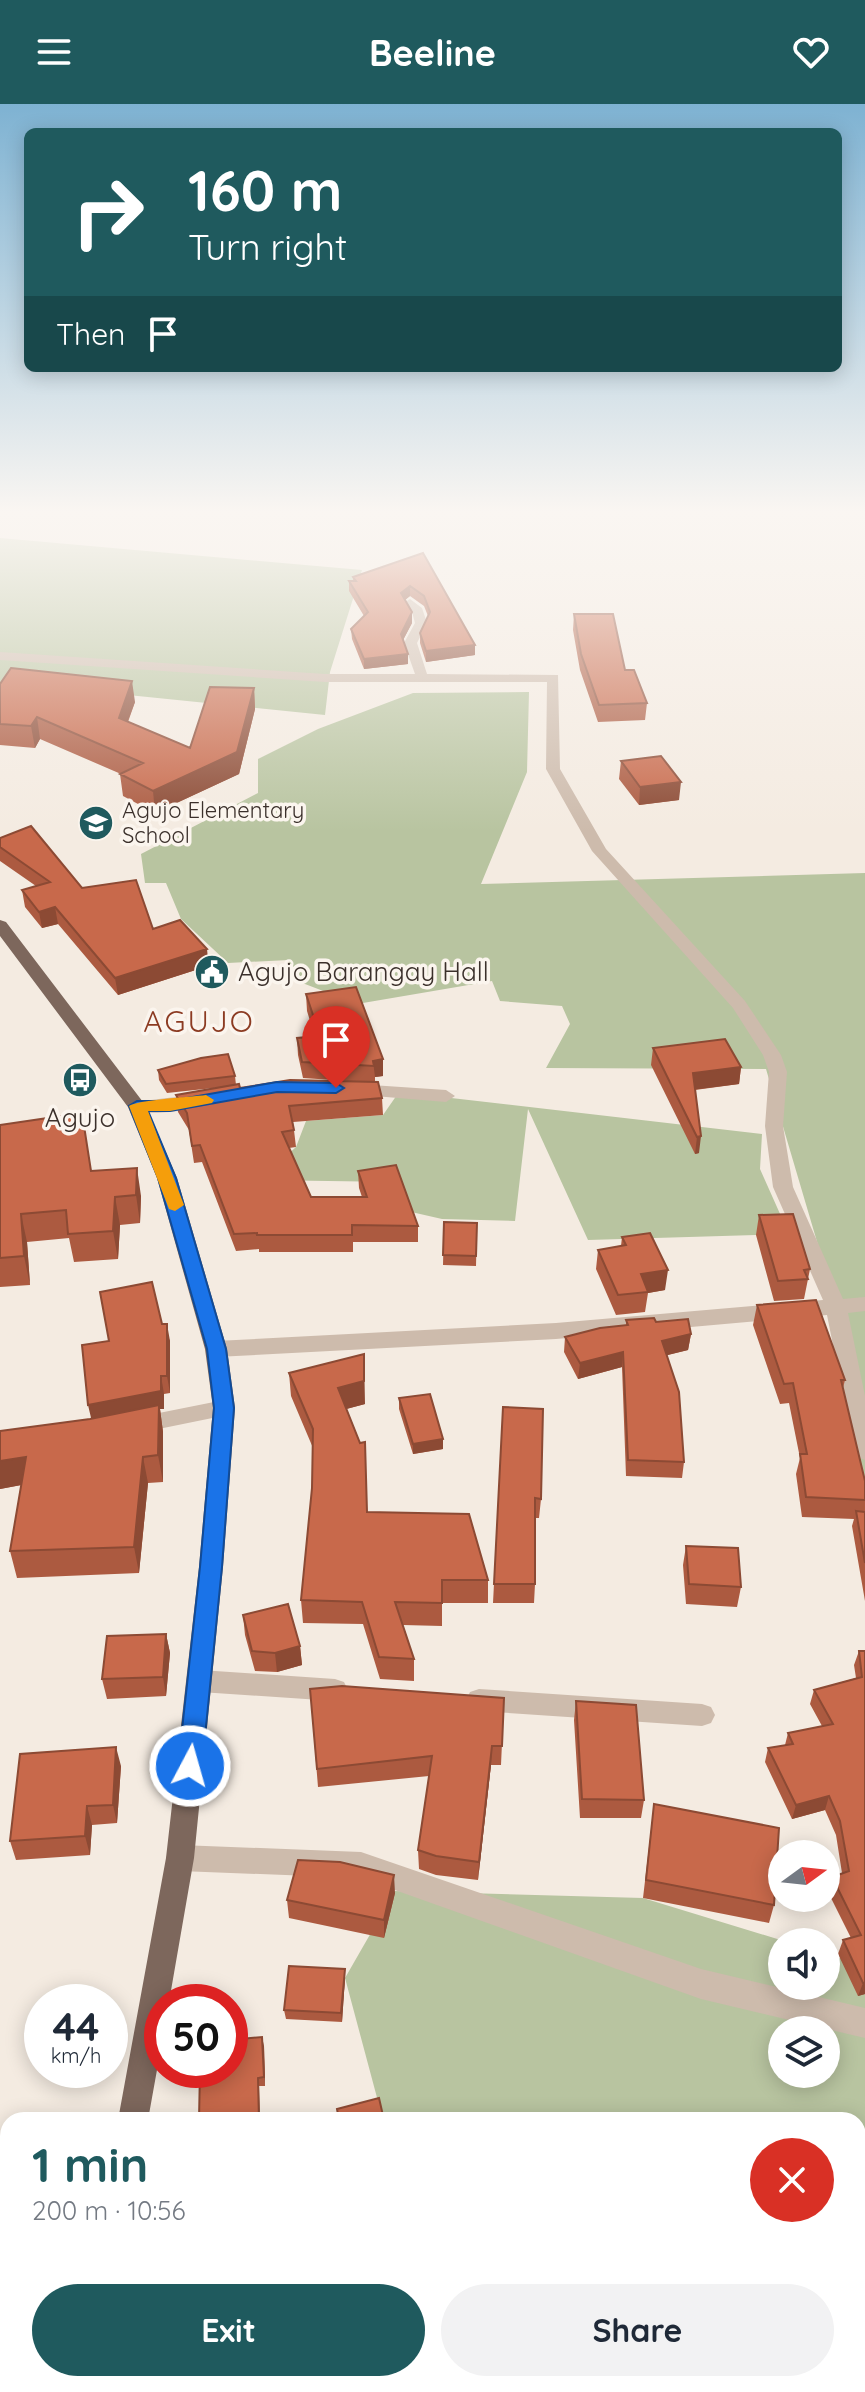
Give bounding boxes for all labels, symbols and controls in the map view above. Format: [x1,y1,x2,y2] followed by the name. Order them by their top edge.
[32,30,76,74] icon: menu
[369,30,496,75] text: Beeline
[789,30,833,74] icon: heart
[188,155,342,225] text: 160 m
[56,160,160,264] icon: right
[188,224,347,269] text: Turn right
[141,312,185,356] icon: arrive
[56,315,125,353] text: Then
[122,796,304,849] place label: Agujo Elementary School
[77,804,115,842] school or university icon: Agujo Elementary School
[193,953,231,991] public building icon: Agujo Barangay Hall
[238,955,489,988] place label: Agujo Barangay Hall
[143,1002,255,1040] district label: AGUJO
[302,1006,370,1088] pin
[314,1018,358,1062] icon: arrive
[61,1061,99,1099] bus stop icon: Agujo
[45,1101,115,1134] place label: Agujo
[148,1724,232,1808] position arrow
[768,1840,840,1912] north arrow
[768,1840,840,2088] map controls
[768,1928,840,2000] button: sound
[144,1984,248,2088] speed limit sign: 50
[52,2001,100,2051] text: 44
[768,2016,840,2088] button: layers
[51,2043,101,2068] text: km/h
[32,2134,148,2194] text: 1 min
[750,2138,834,2222] button: close
[32,2194,186,2227] text: 200 m · 10:56
[32,2284,425,2376] button: Exit
[441,2284,834,2376] button: Share

